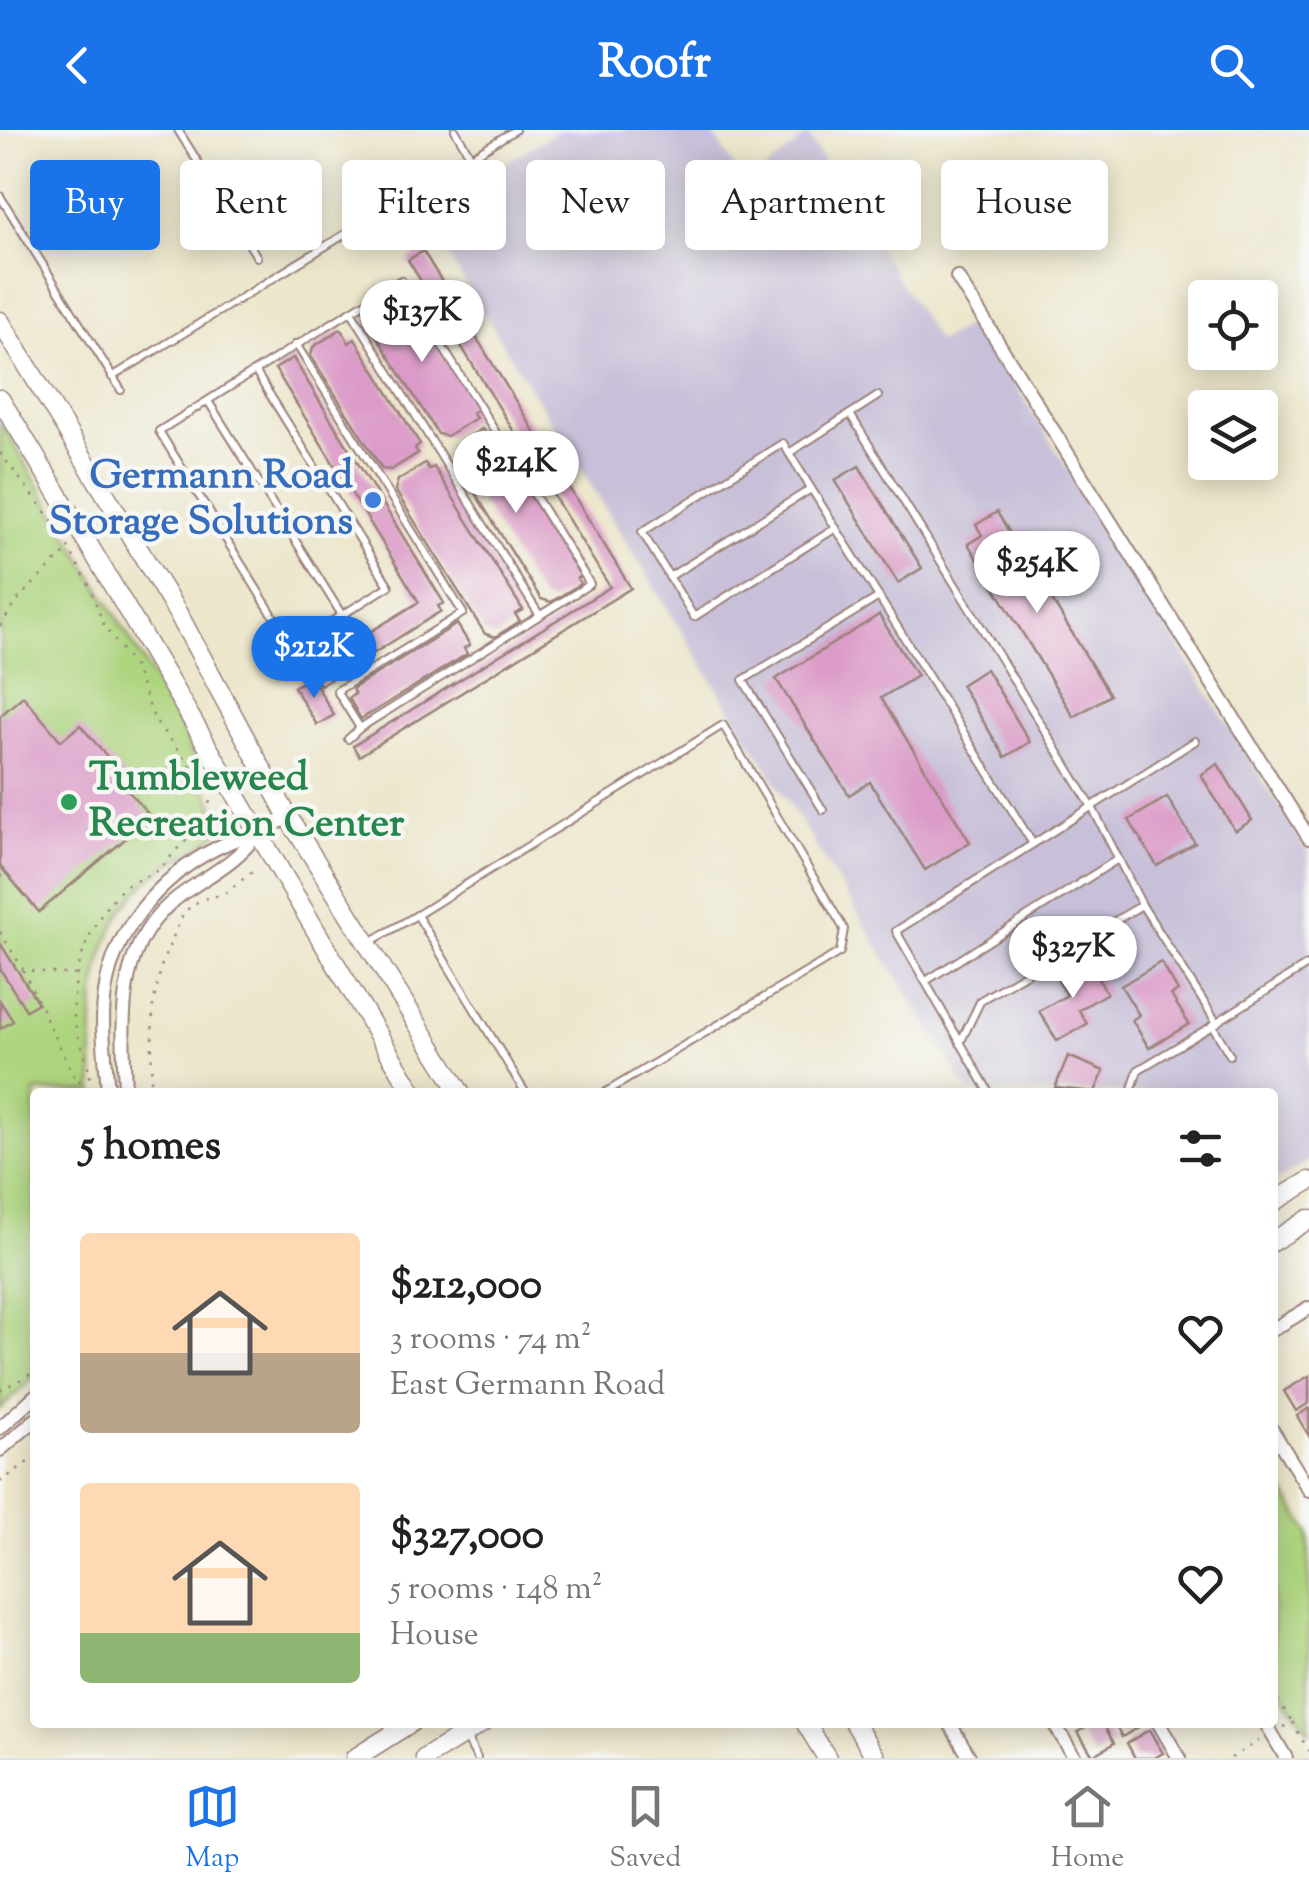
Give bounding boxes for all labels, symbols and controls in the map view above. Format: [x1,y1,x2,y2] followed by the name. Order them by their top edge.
[598,33,711,98] text: Roofr
[50,38,105,93] icon: back
[1204,38,1259,93] icon: search
[30,160,160,250] chip: Buy
[180,160,322,250] chip: Rent
[342,160,506,250] chip: Filters
[526,160,665,250] chip: New
[685,160,921,250] chip: Apartment
[941,160,1108,250] chip: House
[352,280,492,365] pin: $137K
[1188,280,1278,480] map controls
[1188,280,1278,370] button: locate
[382,289,462,335] text: $137K
[1188,390,1278,480] button: layers
[446,431,586,516] pin: $214K
[475,440,557,486] text: $214K
[49,449,353,552] place label: Germann Road Storage Solutions
[362,489,384,511] marker: Germann Road Storage Solutions
[967,531,1107,616] pin: $254K
[996,540,1078,586] text: $254K
[244,616,384,701] pin: $212K
[273,625,355,671] text: $212K
[89,751,405,854] place label: Tumbleweed Recreation Center
[58,791,80,813] marker: Tumbleweed Recreation Center
[1003,916,1143,1001] pin: $327K
[1031,925,1115,971] text: $327K
[80,1118,221,1178] text: 5 homes
[1173,1121,1228,1176] icon: filters
[390,1257,542,1317] text: $212,000
[160,1273,280,1393] icon: home
[1173,1306,1228,1361] icon: heart
[390,1317,592,1363] text: 3 rooms · 74 m²
[390,1363,665,1409] text: East Germann Road
[390,1507,544,1567] text: $327,000
[160,1523,280,1643] icon: home
[1173,1556,1228,1611] icon: heart
[390,1567,603,1613] text: 5 rooms · 148 m²
[390,1613,479,1659] text: House
[185,1779,240,1879] tab: Map
[609,1779,681,1879] tab: Saved
[1051,1779,1124,1879] tab: Home

